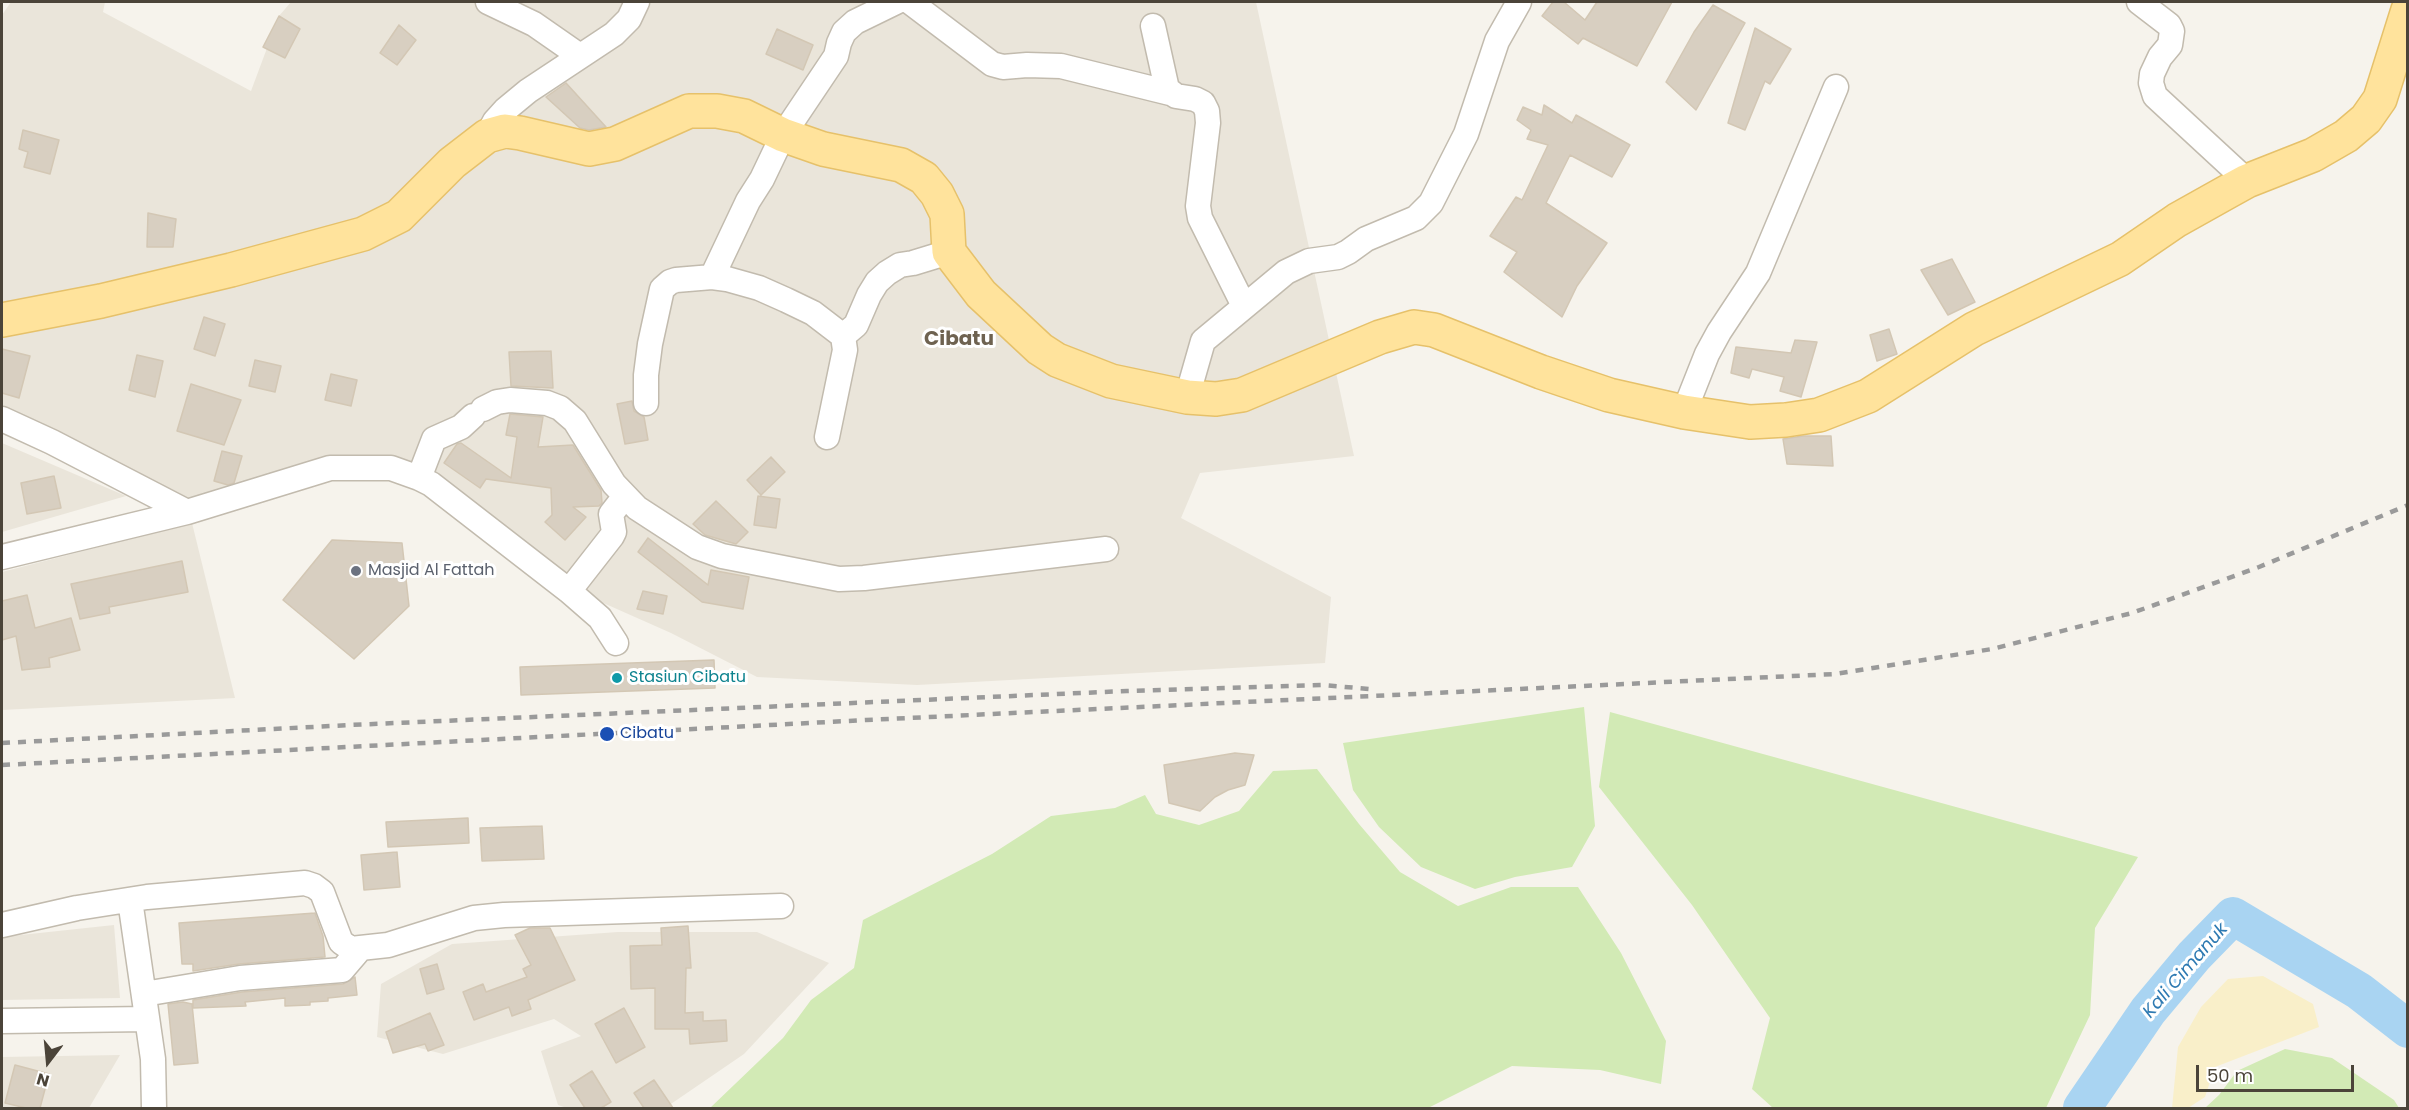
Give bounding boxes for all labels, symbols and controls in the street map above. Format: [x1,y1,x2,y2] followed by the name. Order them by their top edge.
[924,328,994,352] district label: Cibatu
[368,561,495,581] place label: Masjid Al Fattah
[349,564,363,578] marker: Masjid Al Fattah
[629,668,746,688] place label: Stasiun Cibatu
[610,671,624,685] marker: Stasiun Cibatu
[620,724,674,744] place label: Cibatu
[598,725,616,743] marker: Cibatu
[2139,919,2233,1023] water label: Kali Cimanuk
[18,1032,78,1092] north arrow
[2199,1053,2356,1091] scale bar
[2207,1063,2253,1088] text: 50 m
[34,1067,52,1093] text: N

